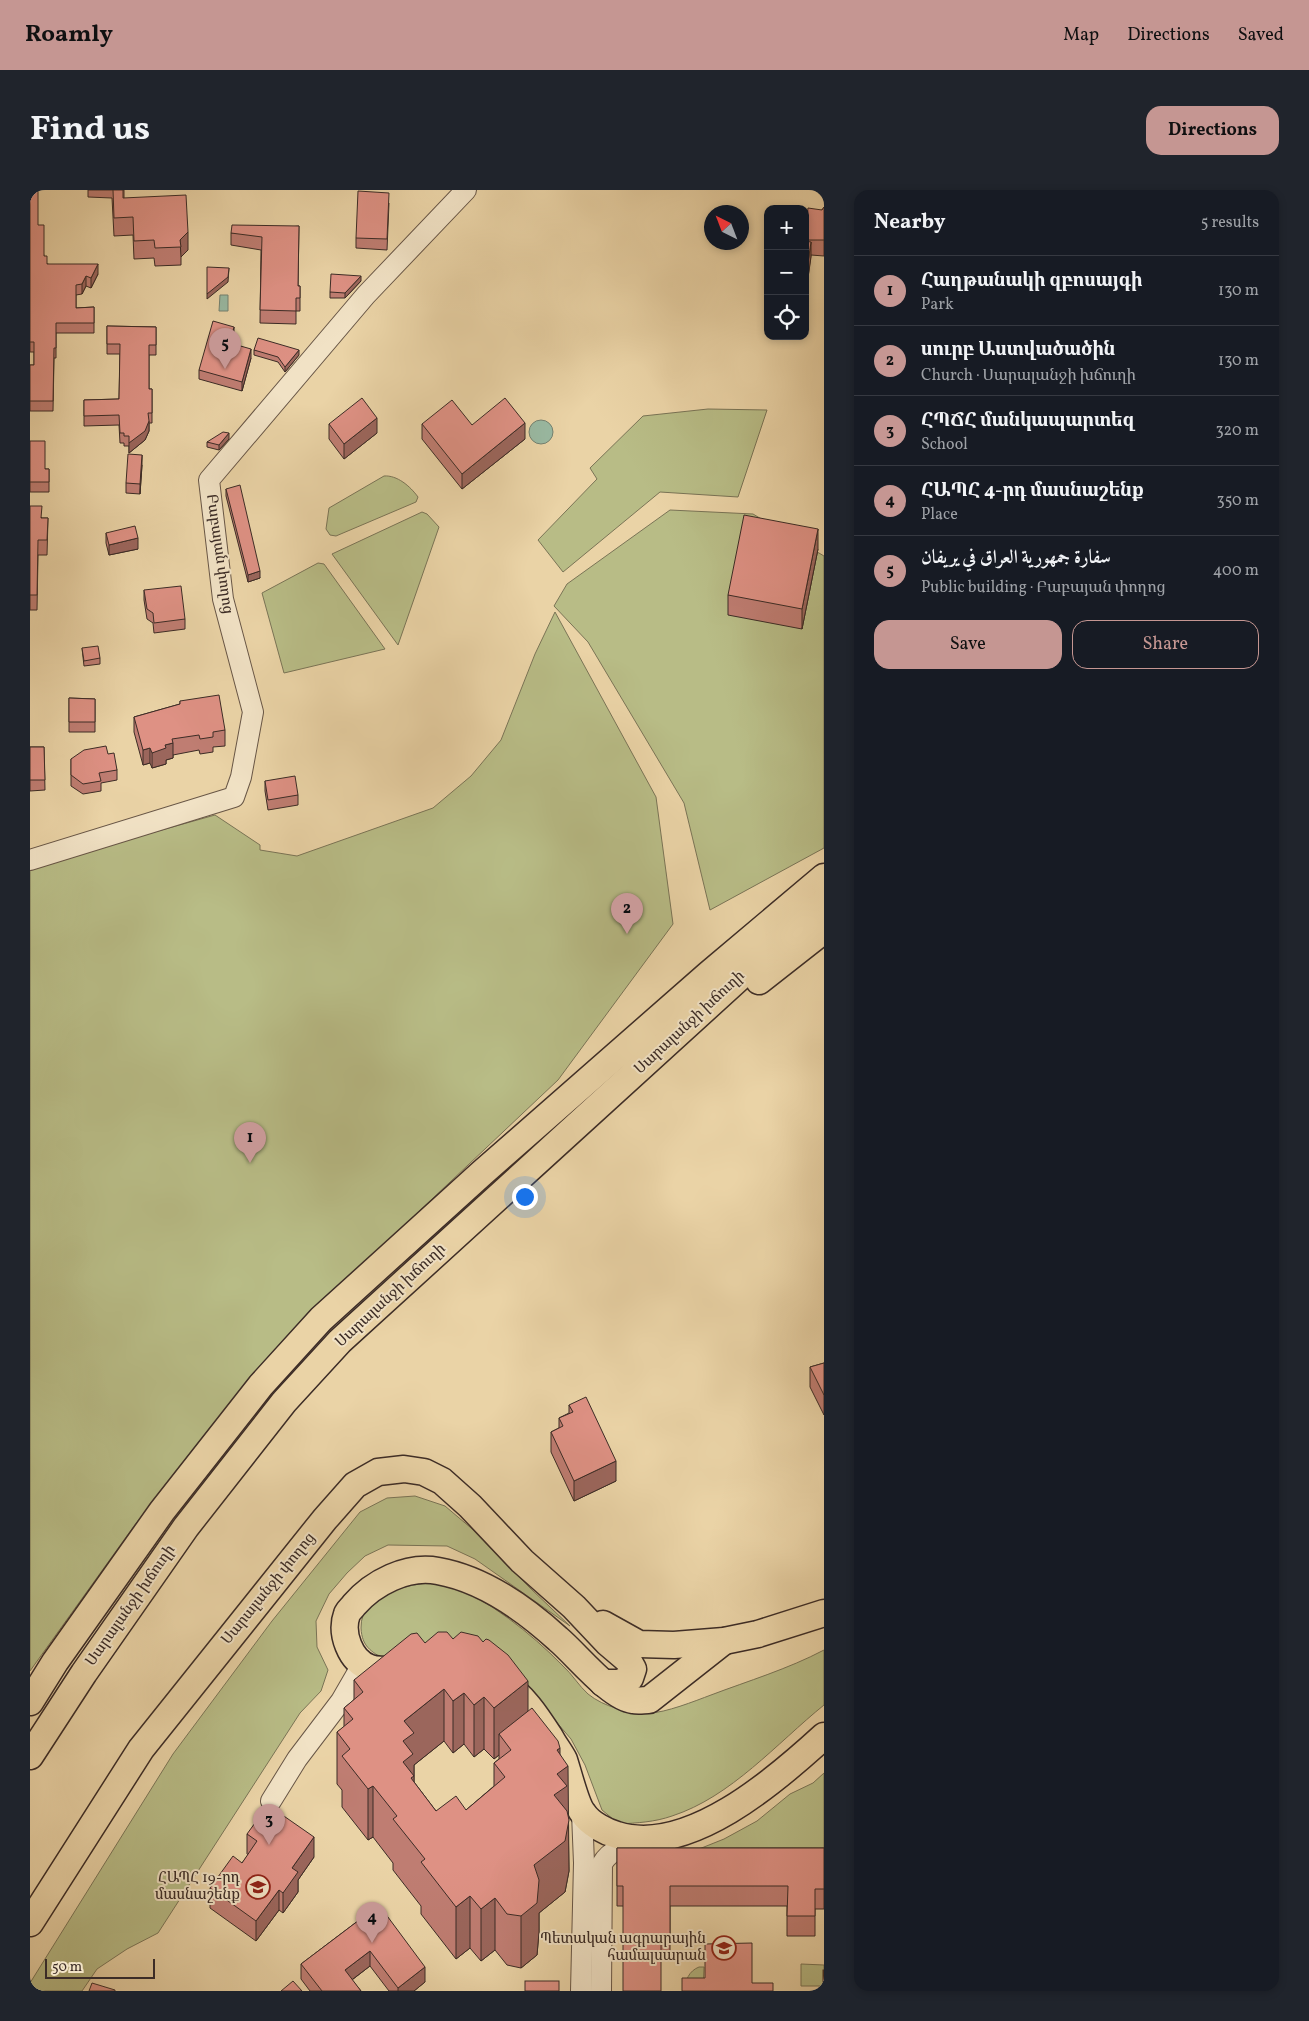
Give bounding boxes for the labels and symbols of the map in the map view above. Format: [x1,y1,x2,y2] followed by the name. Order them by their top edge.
[704,205,749,250] north arrow
[209,328,241,369] pin: 5
[200,493,238,615] street label: Բաբայան փողոց
[611,893,643,934] pin: 2
[630,966,750,1080] street label: Սարալանջի խճուղի
[234,1122,266,1163] pin: 1
[512,1184,538,1210] your location
[331,1239,451,1353] street label: Սարալանջի խճուղի
[217,1529,321,1649] street label: Սարալանջի փողոց
[81,1541,181,1671] street label: Սարալանջի խճուղի
[253,1804,285,1845] pin: 3
[155,1868,241,1906] place label: ՀԱՊՀ 19-րդ մասնաշենք
[245,1874,271,1900] school or university icon: ՀԱՊՀ 19-րդ մասնաշենք
[356,1902,388,1943] pin: 4
[540,1929,706,1967] place label: Պետական ագրարային համալսարան
[711,1935,737,1961] school or university icon: Պետական ագրարային համալսարան
[45,1956,155,1979] scale bar

